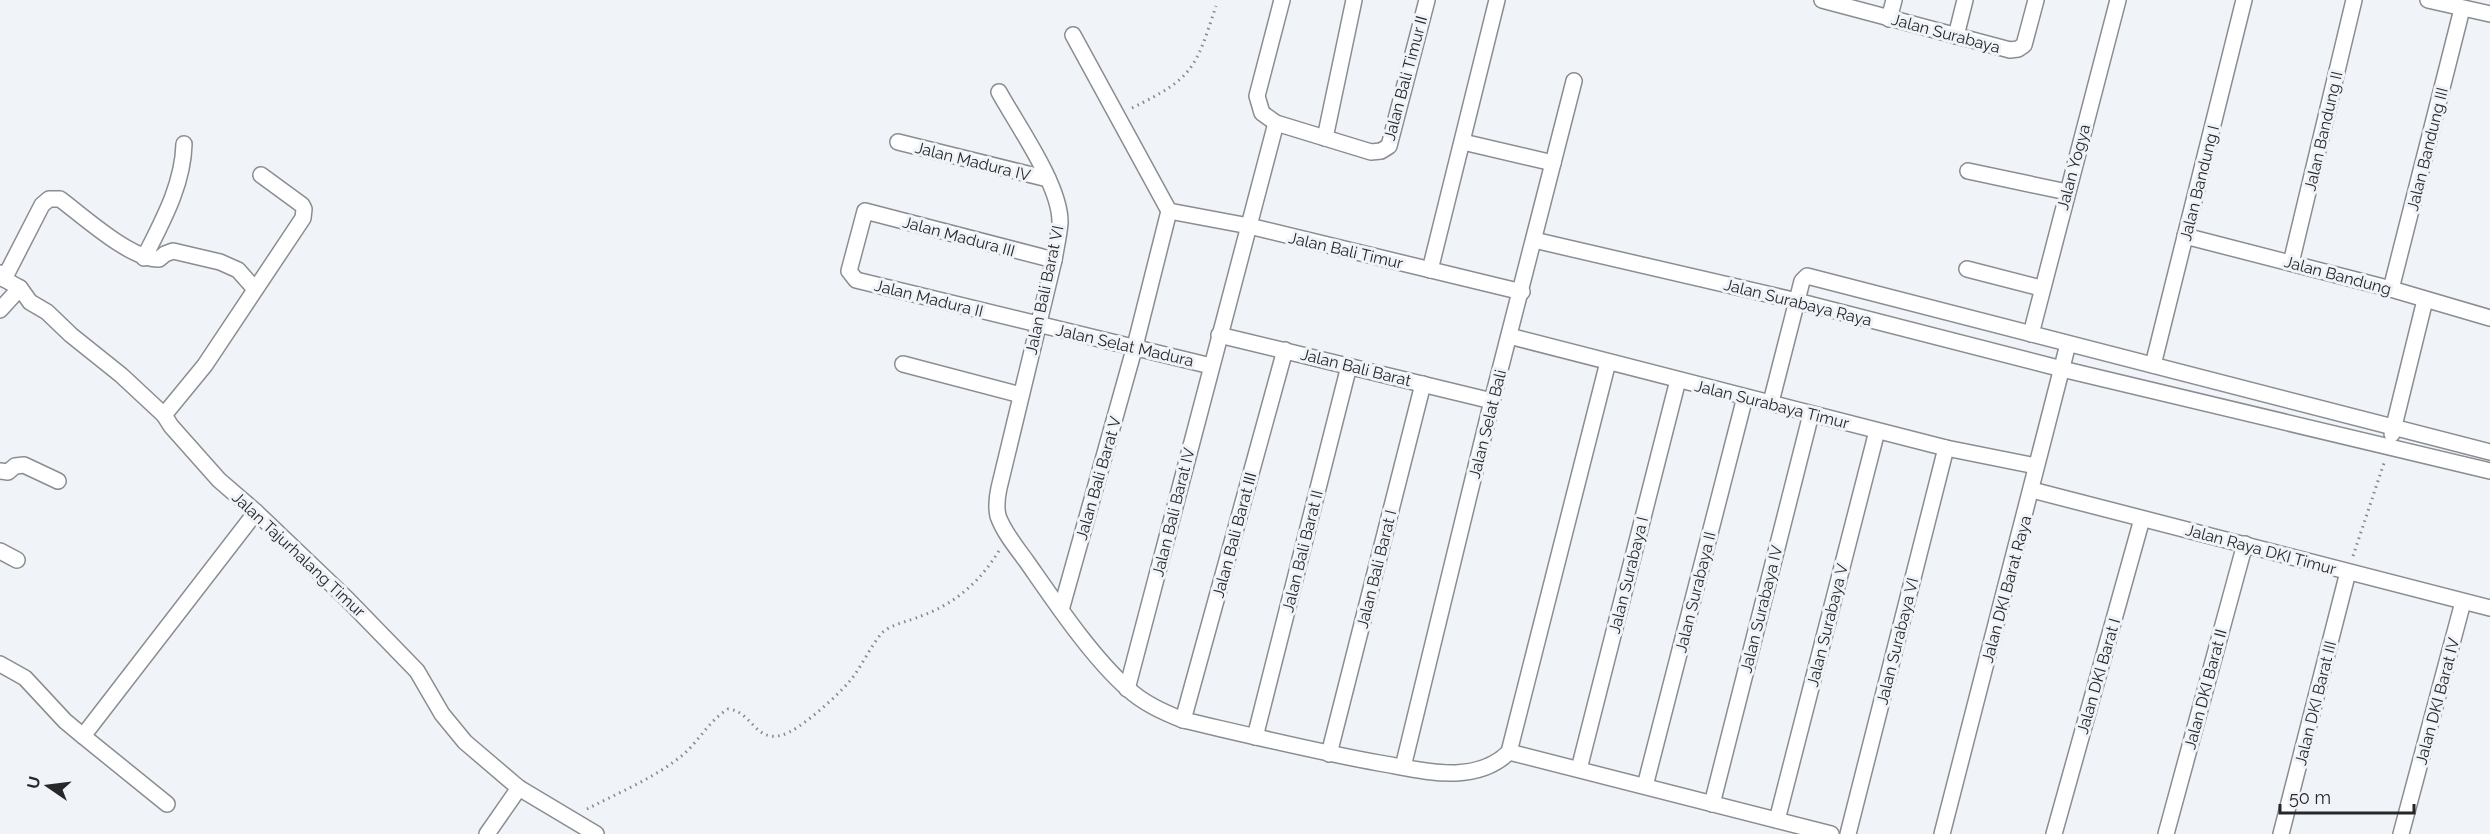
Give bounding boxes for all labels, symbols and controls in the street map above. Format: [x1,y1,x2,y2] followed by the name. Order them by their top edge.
[1889,10,2002,57] street label: Jalan Surabaya
[1380,14,1431,143] street label: Jalan Bali Timur II
[2300,69,2346,193] street label: Jalan Bandung II
[2403,86,2452,213] street label: Jalan Bandung III
[2053,122,2094,212] street label: Jalan Yogya
[2176,123,2223,243] street label: Jalan Bandung I
[913,138,1033,185] street label: Jalan Madura IV
[901,212,1017,261] street label: Jalan Madura III
[1022,224,1067,356] street label: Jalan Bali Barat VI
[1287,228,1405,273] street label: Jalan Bali Timur
[2282,252,2394,299] street label: Jalan Bandung
[1722,275,1874,330] street label: Jalan Surabaya Raya
[873,276,985,321] street label: Jalan Madura II
[1054,320,1196,371] street label: Jalan Selat Madura
[1299,345,1414,391] street label: Jalan Bali Barat
[1465,368,1510,481] street label: Jalan Selat Bali
[1693,376,1851,433] street label: Jalan Surabaya Timur
[1072,414,1125,542] street label: Jalan Bali Barat V
[1148,446,1199,578] street label: Jalan Bali Barat IV
[1209,470,1260,600] street label: Jalan Bali Barat III
[228,488,369,621] street label: Jalan Tajurhalang Timur
[1278,488,1327,614] street label: Jalan Bali Barat II
[1353,508,1400,630] street label: Jalan Bali Barat I
[1978,513,2035,665] street label: Jalan DKI Barat Raya
[1605,515,1652,636] street label: Jalan Surabaya I
[2183,520,2339,579] street label: Jalan Raya DKI Timur
[1671,530,1720,654] street label: Jalan Surabaya II
[1736,543,1787,675] street label: Jalan Surabaya IV
[1803,561,1852,689] street label: Jalan Surabaya V
[1873,576,1922,707] street label: Jalan Surabaya VI
[2073,616,2124,736] street label: Jalan DKI Barat I
[2180,627,2231,751] street label: Jalan DKI Barat II
[2411,636,2464,767] street label: Jalan DKI Barat IV
[2291,639,2340,767] street label: Jalan DKI Barat III
[18,756,78,816] north arrow
[23,774,45,791] text: U
[2280,777,2414,815] scale bar
[2289,787,2331,808] text: 50 m

